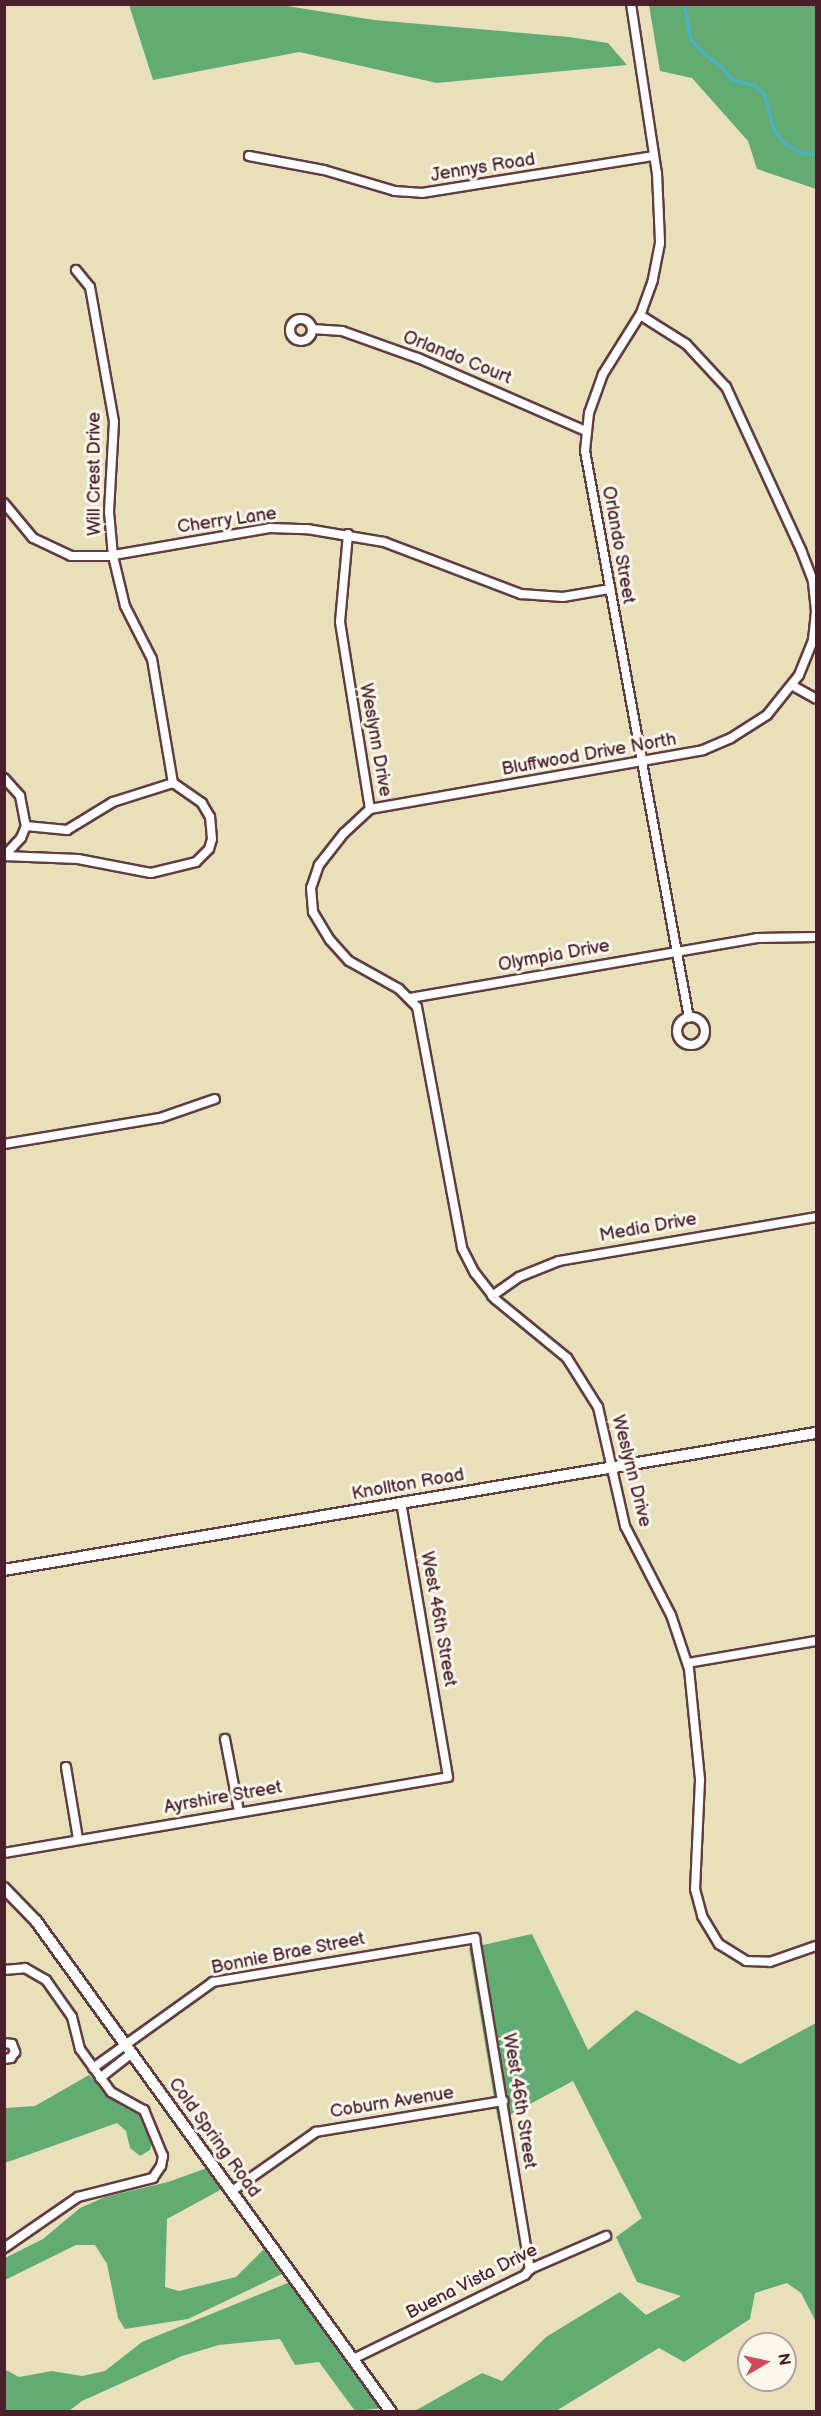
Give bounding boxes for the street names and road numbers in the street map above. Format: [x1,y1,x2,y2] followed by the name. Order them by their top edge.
[429,149,537,187] street label: Jennys Road
[400,326,514,390] street label: Orlando Court
[84,412,106,536] street label: Will Crest Drive
[597,484,639,606] street label: Orlando Street
[175,503,279,539] street label: Cherry Lane
[354,682,396,798] street label: Weslynn Drive
[500,729,678,781] street label: Bluffwood Drive North
[497,936,611,976] street label: Olympia Drive
[598,1209,698,1247] street label: Media Drive
[607,1413,655,1529] street label: Weslynn Drive
[350,1464,466,1506] street label: Knollton Road
[415,1550,461,1688] street label: West 46th Street
[162,1777,284,1819] street label: Ayrshire Street
[209,1928,367,1980] street label: Bonnie Brae Street
[498,2032,540,2170] street label: West 46th Street
[163,2074,265,2202] street label: Cold Spring Road
[329,2083,455,2123] street label: Coburn Avenue
[403,2240,541,2324] street label: Buena Vista Drive

